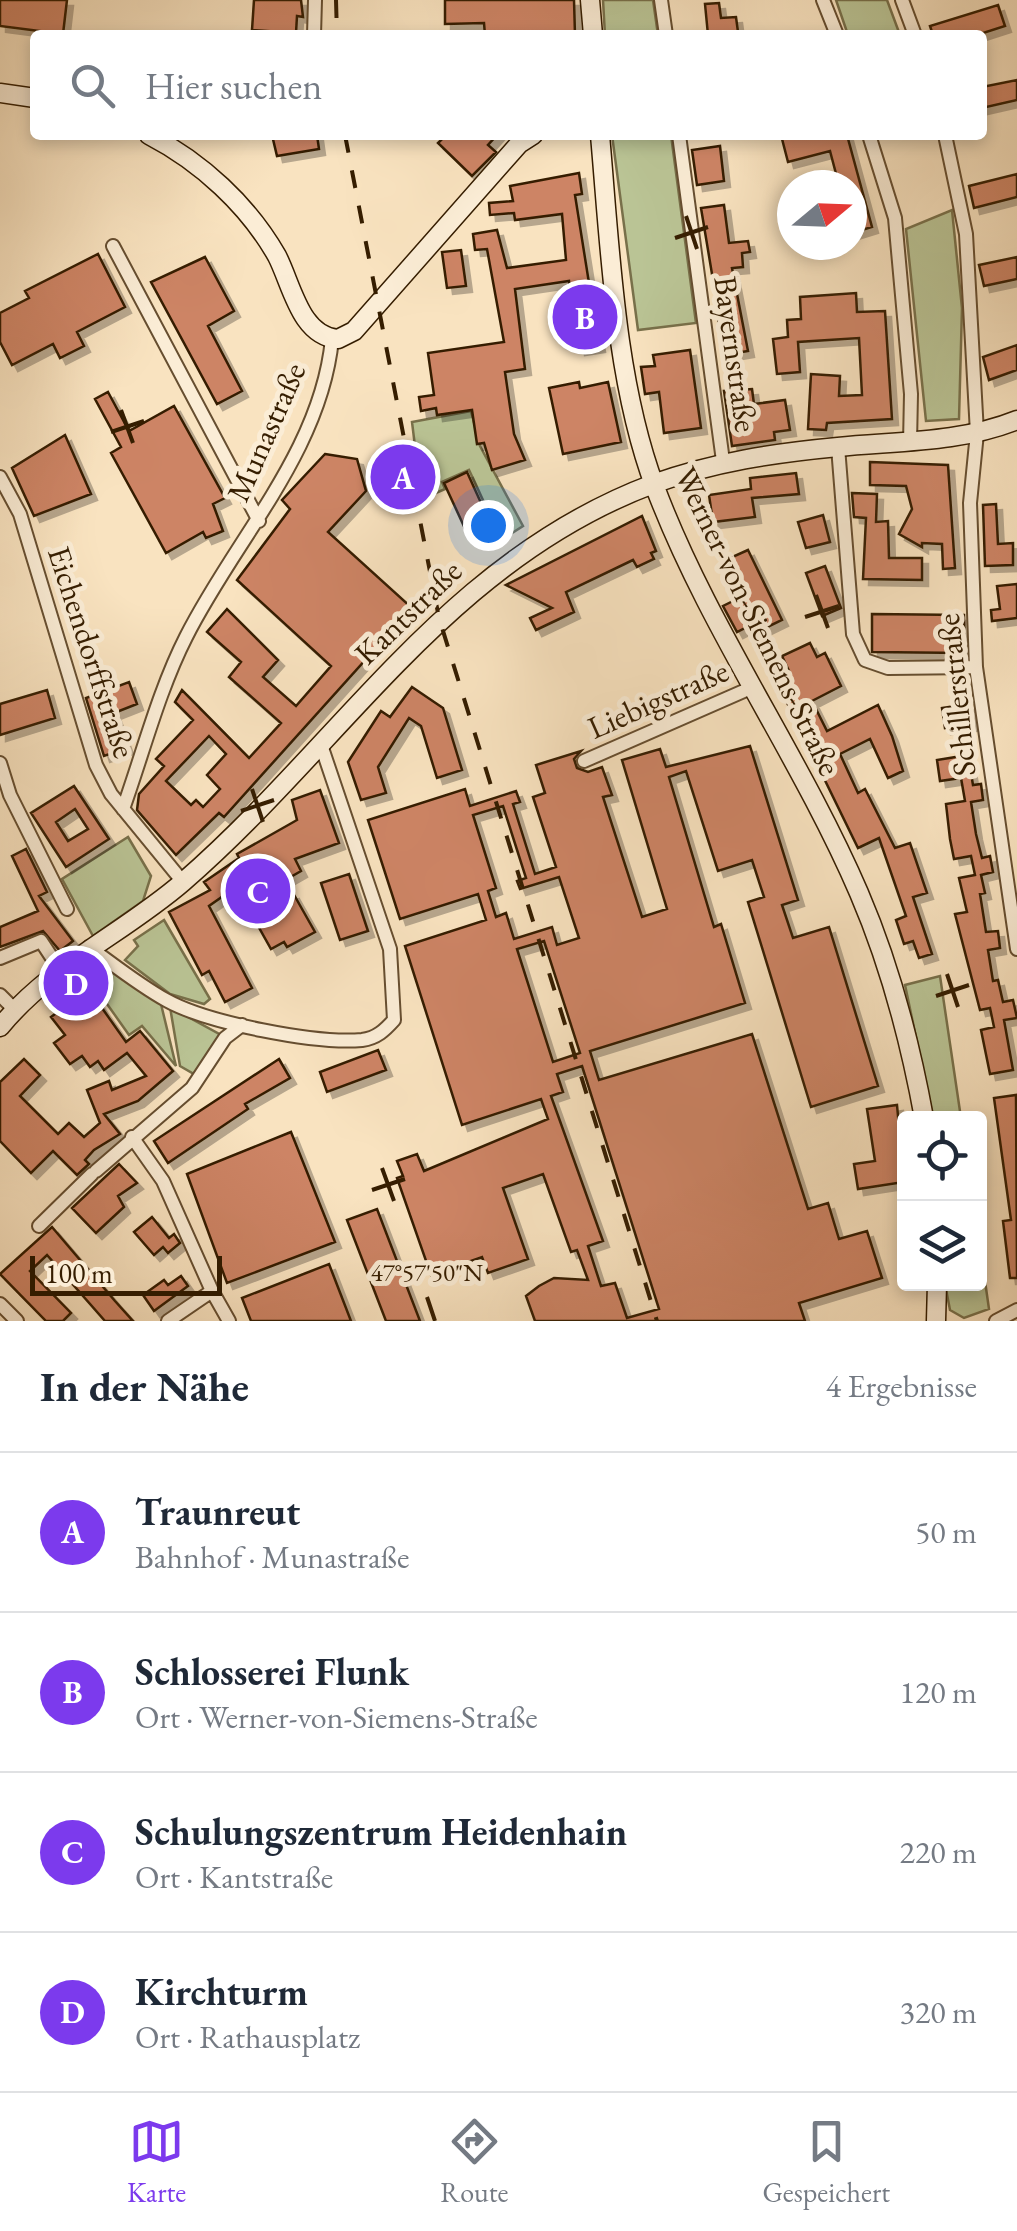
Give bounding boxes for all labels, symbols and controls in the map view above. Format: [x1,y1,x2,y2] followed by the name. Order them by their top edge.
[30,30,987,140] search box
[65,58,120,113] icon: search
[145,61,322,110] text: Hier suchen
[777,170,867,260] north arrow
[704,273,768,435] street label: Bayernstraße
[552,280,618,354] pin: B
[217,356,315,508] street label: Munastraße
[370,440,436,514] pin: A
[665,460,851,782] street label: Werner-von-Siemens-Straße
[463,500,514,551] your location
[38,541,146,763] street label: Eichendorffstraße
[345,550,471,674] street label: Kantstraße
[927,612,985,778] street label: Schillerstraße
[581,649,735,749] street label: Liebigstraße
[226,854,290,928] pin: C
[44,946,108,1020] pin: D
[897,1111,987,1291] map controls
[897,1111,987,1201] button: locate
[897,1201,987,1291] button: layers
[30,1251,222,1296] scale bar
[45,1255,113,1291] text: 100 m
[371,1256,483,1288] text: 47°57'50"N
[40,1359,249,1414] text: In der Nähe
[826,1365,977,1407] text: 4 Ergebnisse
[135,1487,300,1536] text: Traunreut
[61,1511,84,1553] text: A
[915,1511,977,1553] text: 50 m
[135,1536,409,1578] text: Bahnhof · Munastraße
[135,1647,409,1696] text: Schlosserei Flunk
[62,1671,83,1713] text: B
[900,1671,977,1713] text: 120 m
[135,1696,538,1738] text: Ort · Werner-von-Siemens-Straße
[135,1807,627,1856] text: Schulungszentrum Heidenhain
[61,1831,84,1873] text: C
[900,1831,977,1873] text: 220 m
[135,1856,333,1898] text: Ort · Kantstraße
[135,1967,308,2016] text: Kirchturm
[60,1991,85,2033] text: D
[900,1991,977,2033] text: 320 m
[135,2016,360,2058] text: Ort · Rathausplatz
[127,2114,186,2210] tab: Karte
[440,2114,509,2210] tab: Route
[762,2114,890,2210] tab: Gespeichert

